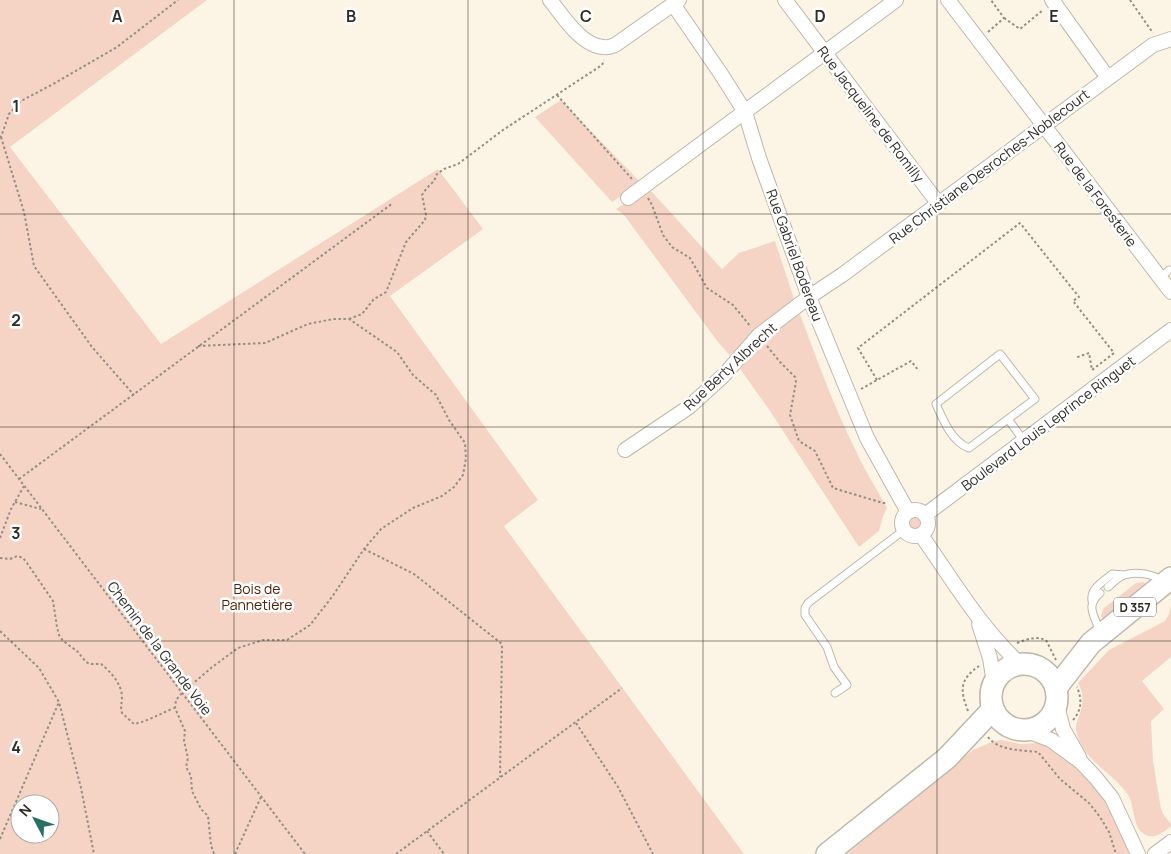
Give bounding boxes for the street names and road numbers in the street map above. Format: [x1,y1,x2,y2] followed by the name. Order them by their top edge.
[813,42,929,187] street label: Rue Jacqueline de Romilly
[885,84,1093,248] street label: Rue Christiane Desroches-Noblecourt
[1050,138,1142,250] street label: Rue de la Foresterie
[762,186,828,324] street label: Rue Gabriel Bodereau
[679,318,781,414] street label: Rue Berty Albrecht
[957,351,1139,495] street label: Boulevard Louis Leprince Ringuet
[103,577,217,719] street label: Chemin de la Grande Voie
[1114,598,1156,616] road number: D 357

